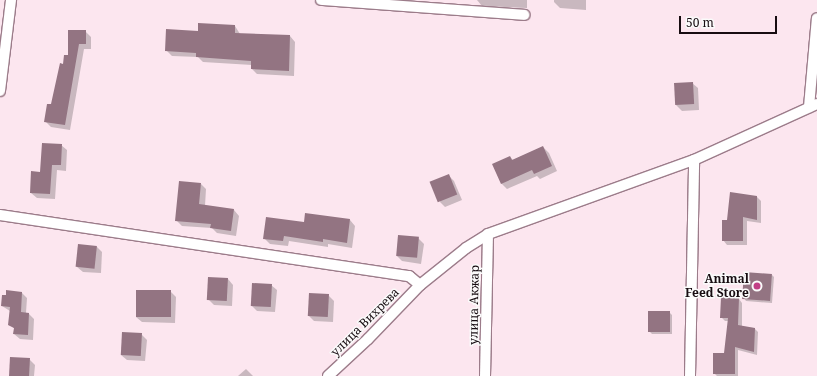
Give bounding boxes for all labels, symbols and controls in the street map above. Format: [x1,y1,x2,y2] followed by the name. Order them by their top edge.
[681,8,779,34] scale bar
[686,14,714,31] text: 50 m
[466,265,482,345] street label: улица Акжар
[685,272,749,300] place label: Animal Feed Store
[752,281,762,291] marker: Animal Feed Store
[328,285,402,359] street label: улица Вихрева

